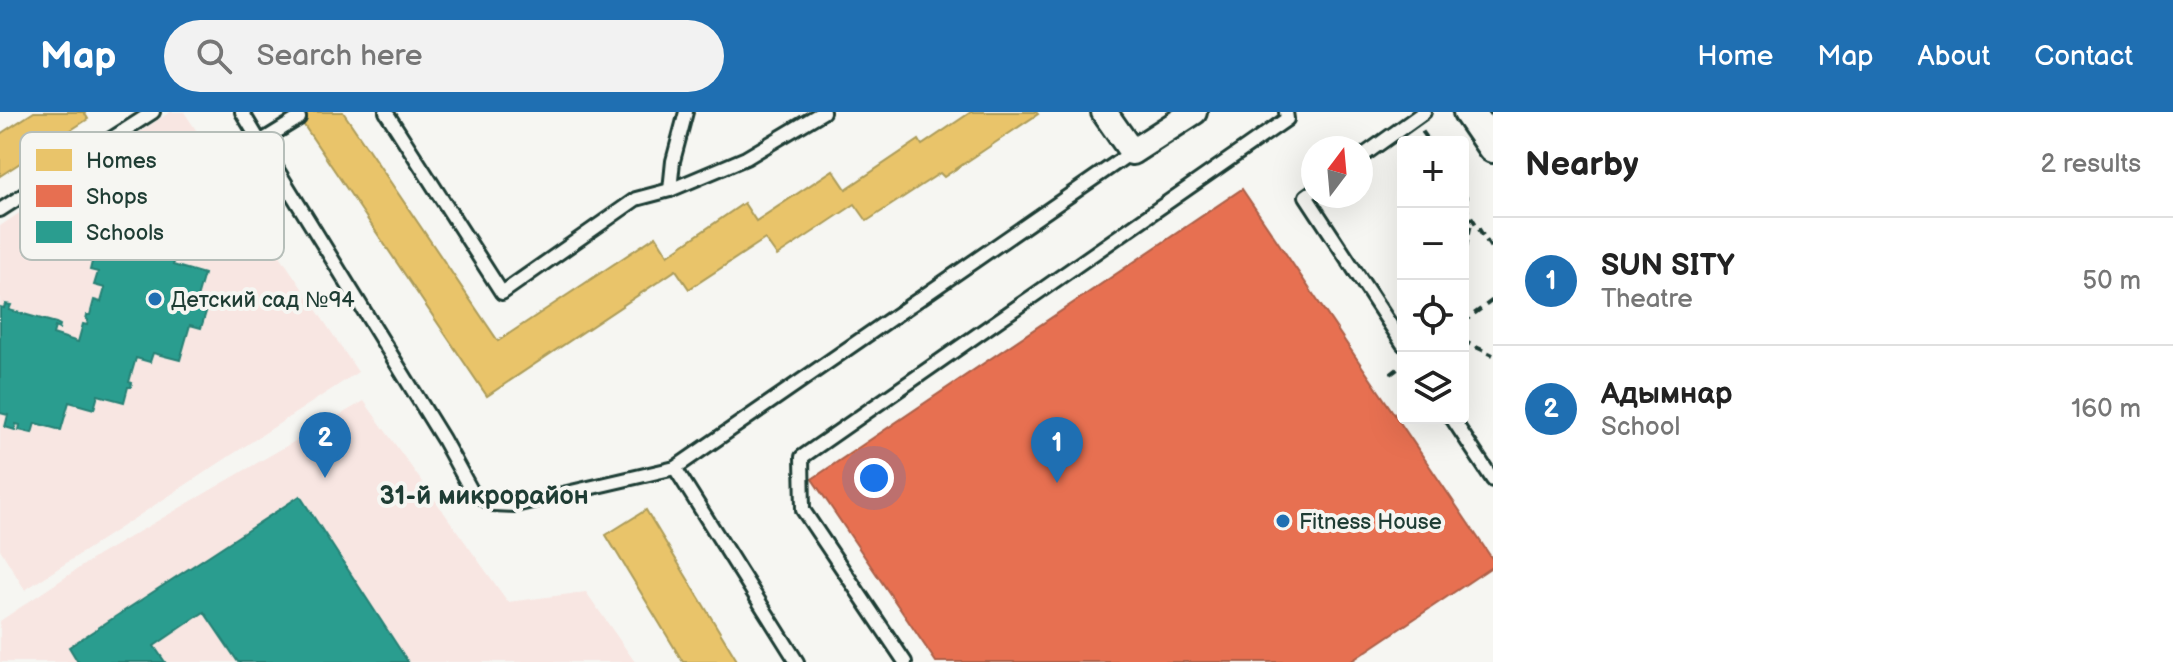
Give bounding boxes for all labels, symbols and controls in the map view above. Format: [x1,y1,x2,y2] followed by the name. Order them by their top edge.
[164,20,724,92] search box
[40,34,116,79] text: Map
[192,34,236,78] icon: search
[256,38,423,74] text: Search here
[1697,40,1773,73] text: Home
[1817,40,1874,73] text: Map
[1918,40,1990,73] text: About
[2034,40,2133,73] text: Contact
[20,132,284,260] legend
[1301,136,1373,208] north arrow
[1397,136,1469,424] map controls
[1397,136,1469,208] button: +
[1525,144,1639,185] text: Nearby
[86,148,157,175] text: Homes
[2041,149,2141,180] text: 2 results
[86,184,148,211] text: Shops
[1397,208,1469,280] button: −
[86,220,164,247] text: Schools
[1601,248,1734,284] text: SUN SITY
[1546,266,1556,297] text: 1
[2082,266,2141,297] text: 50 m
[1397,280,1469,352] button: locate
[1601,284,1693,315] text: Theatre
[171,287,355,314] place label: Детский сад №94
[146,290,164,308] marker: Детский сад №94
[1397,352,1469,424] button: layers
[1601,376,1733,412] text: Адымнар
[1543,394,1559,425] text: 2
[2071,394,2141,425] text: 160 m
[299,412,351,478] pin: 2
[1601,412,1680,443] text: School
[1031,417,1083,483] pin: 1
[854,458,894,498] your location
[379,481,589,512] district label: 31-й микрорайон
[1299,509,1442,536] place label: Fitness House
[1274,512,1292,530] marker: Fitness House

